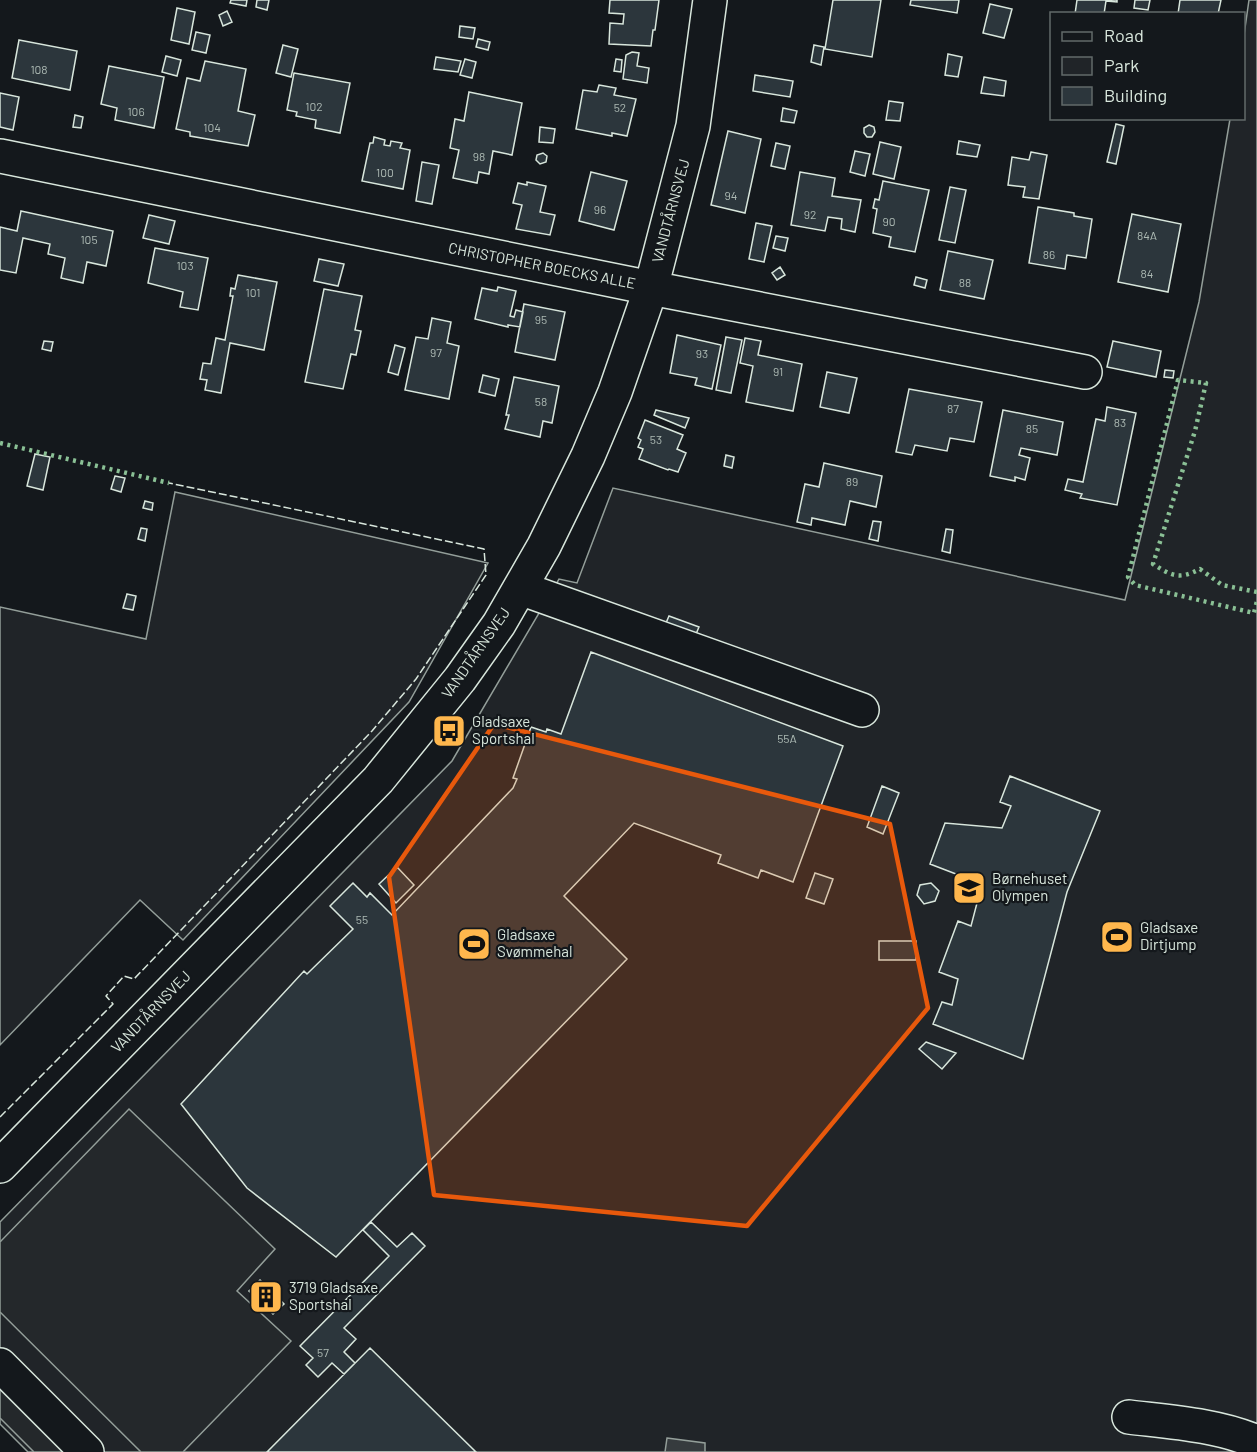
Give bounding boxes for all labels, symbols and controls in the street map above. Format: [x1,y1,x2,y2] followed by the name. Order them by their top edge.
[1050,12,1245,120] legend
[1104,24,1144,46] text: Road
[1104,54,1139,76] text: Park
[30,62,48,76] house number: 108
[1104,84,1167,106] text: Building
[305,99,323,113] house number: 102
[614,100,626,114] house number: 52
[127,104,145,118] house number: 106
[203,120,221,134] house number: 104
[473,149,485,163] house number: 98
[647,157,693,265] street label: VANDTÅRNSVEJ
[376,165,394,179] house number: 100
[725,188,737,202] house number: 94
[594,202,606,216] house number: 96
[804,207,816,221] house number: 92
[882,214,896,228] house number: 90
[1137,228,1157,242] house number: 84A
[80,232,98,246] house number: 105
[447,238,637,292] street label: CHRISTOPHER BOECKS ALLE
[1043,247,1055,261] house number: 86
[176,258,194,272] house number: 103
[1141,266,1153,280] house number: 84
[959,275,971,289] house number: 88
[246,285,260,299] house number: 101
[535,312,547,326] house number: 95
[430,345,442,359] house number: 97
[696,346,708,360] house number: 93
[773,364,783,378] house number: 91
[535,394,547,408] house number: 58
[947,401,959,415] house number: 87
[1114,415,1126,429] house number: 83
[1026,421,1038,435] house number: 85
[650,432,662,446] house number: 53
[846,474,858,488] house number: 89
[436,603,513,701] street label: VANDTÅRNSVEJ
[472,712,535,747] place label: Gladsaxe Sportshal
[431,713,467,749] bus stop icon: Gladsaxe Sportshal
[777,731,797,745] house number: 55A
[992,869,1067,904] place label: Børnehuset Olympen
[951,870,987,906] school or university icon: Børnehuset Olympen
[356,912,368,926] house number: 55
[1140,918,1198,953] place label: Gladsaxe Dirtjump
[1099,919,1135,955] sports icon: Gladsaxe Dirtjump
[497,925,572,960] place label: Gladsaxe Svømmehal
[456,926,492,962] sports icon: Gladsaxe Svømmehal
[106,966,194,1056] street label: VANDTÅRNSVEJ
[289,1278,378,1313] place label: 3719 Gladsaxe Sportshal
[248,1279,284,1315] building icon: 3719 Gladsaxe Sportshal
[317,1345,329,1359] house number: 57

